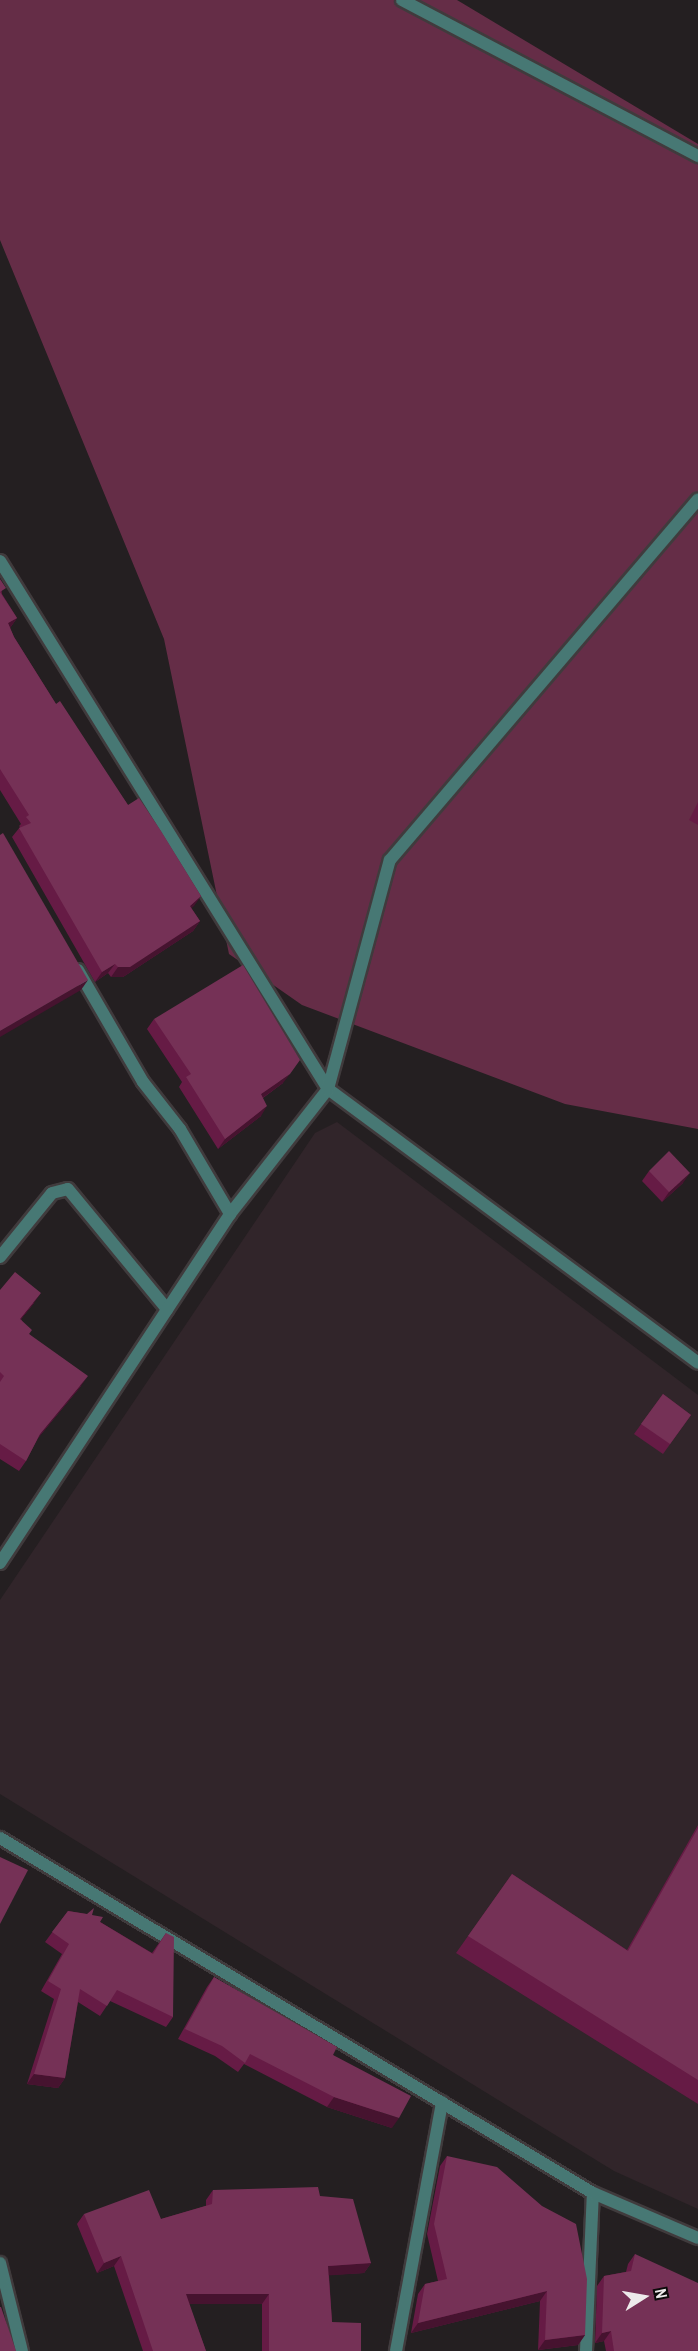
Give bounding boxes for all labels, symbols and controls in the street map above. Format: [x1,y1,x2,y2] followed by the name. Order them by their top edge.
[614,2267,674,2327] north arrow
[650,2287,673,2300] text: N

